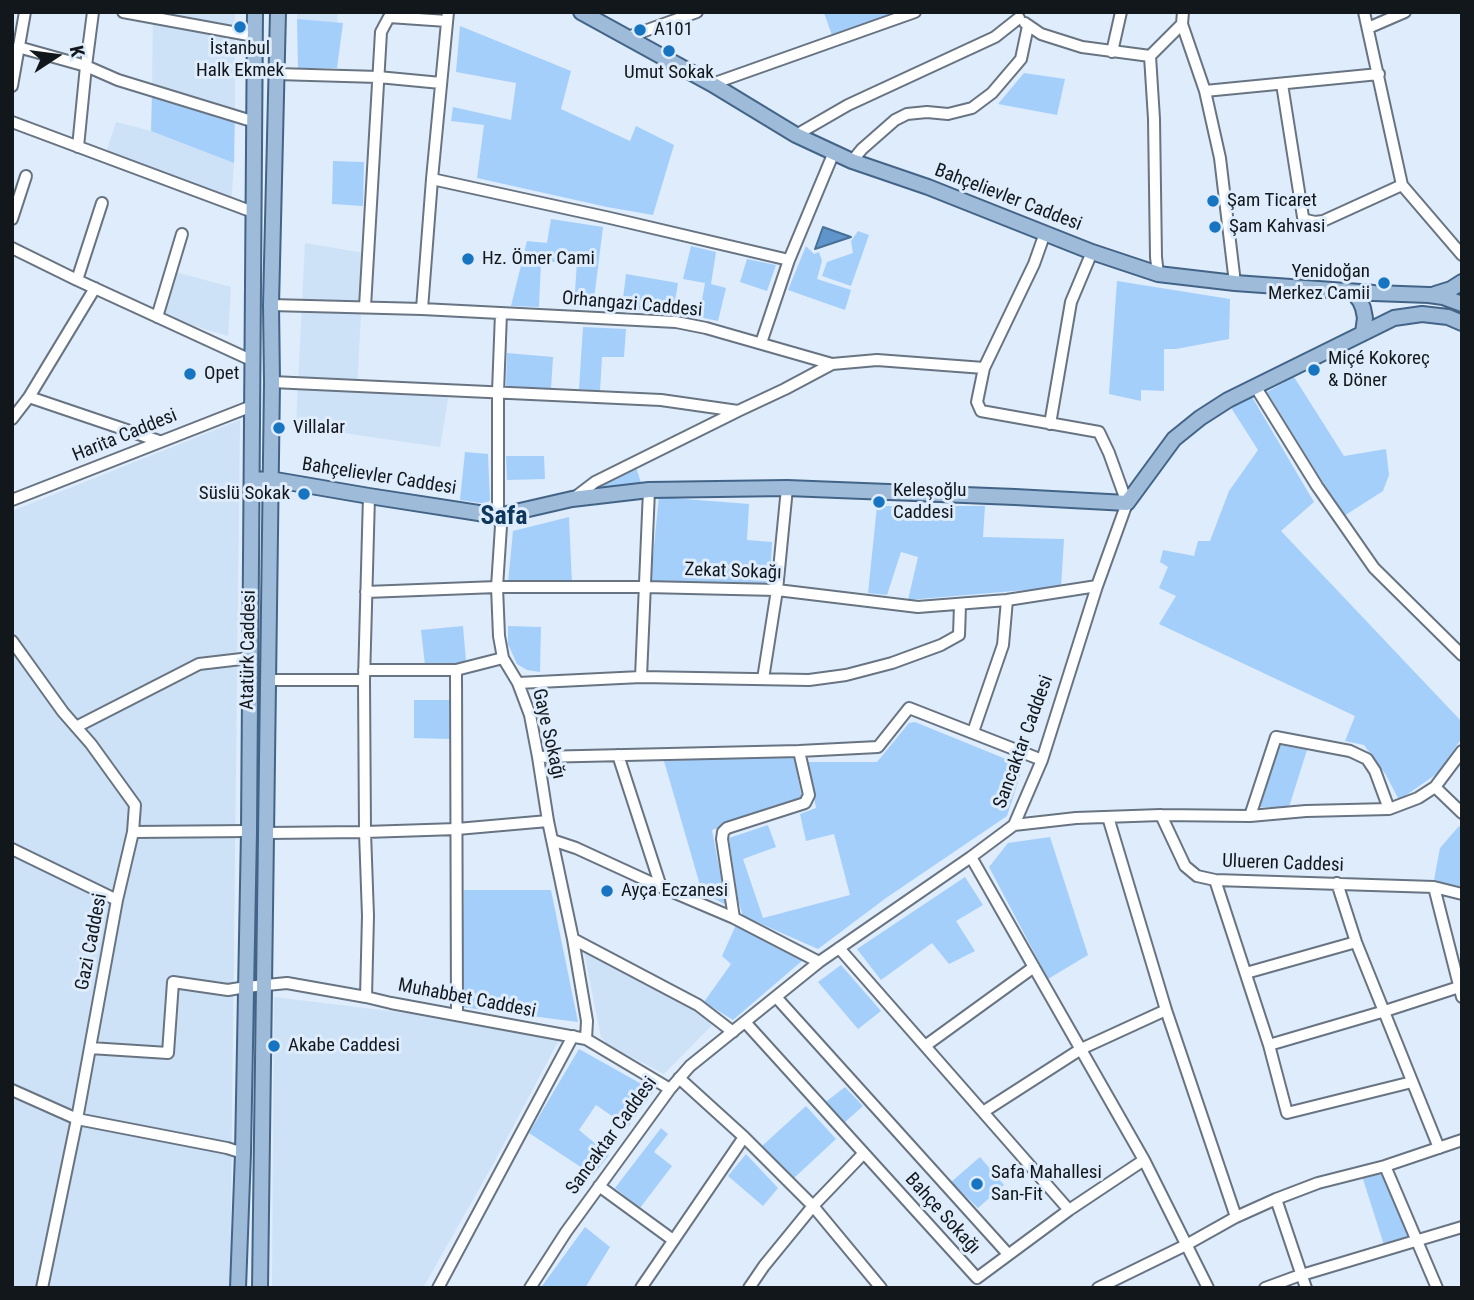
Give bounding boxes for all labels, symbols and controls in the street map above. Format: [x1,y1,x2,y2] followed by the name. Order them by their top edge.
[232,19,248,35] marker: İstanbul Halk Ekmek
[654,19,693,41] place label: A101
[21,21,91,91] north arrow
[632,22,648,38] marker: A101
[196,38,284,82] place label: İstanbul Halk Ekmek
[65,43,89,59] text: K
[661,43,677,59] marker: Umut Sokak
[624,62,714,84] place label: Umut Sokak
[931,159,1085,237] street label: Bahçelievler Caddesi
[1227,190,1317,212] place label: Şam Ticaret
[1205,193,1221,209] marker: Şam Ticaret
[1229,216,1325,238] place label: Şam Kahvasi
[1207,219,1223,235] marker: Şam Kahvasi
[482,248,595,270] place label: Hz. Ömer Cami
[460,251,476,267] marker: Hz. Ömer Cami
[1268,261,1370,305] place label: Yenidoğan Merkez Camii
[1376,275,1392,291] marker: Yenidoğan Merkez Camii
[561,288,703,322] street label: Orhangazi Caddesi
[1328,348,1430,392] place label: Miçé Kokoreç & Döner
[1306,362,1322,378] marker: Miçé Kokoreç & Döner
[204,363,239,385] place label: Opet
[182,366,198,382] marker: Opet
[69,405,181,467] street label: Harita Caddesi
[293,417,345,439] place label: Villalar
[271,420,287,436] marker: Villalar
[300,454,458,500] street label: Bahçelievler Caddesi
[893,480,966,524] place label: Keleşoğlu Caddesi
[199,483,290,505] place label: Süslü Sokak
[296,486,312,502] marker: Süslü Sokak
[871,494,887,510] marker: Keleşoğlu Caddesi
[480,501,528,533] district label: Safa
[684,559,782,585] street label: Zekat Sokağı
[237,590,261,710] street label: Atatürk Caddesi
[989,672,1059,812] street label: Sancaktar Caddesi
[527,687,569,781] street label: Gaye Sokağı
[1222,850,1344,878] street label: Ulueren Caddesi
[621,880,728,902] place label: Ayça Eczanesi
[599,883,615,899] marker: Ayça Eczanesi
[71,892,113,992] street label: Gazi Caddesi
[396,974,538,1024] street label: Muhabbet Caddesi
[288,1035,400,1057] place label: Akabe Caddesi
[266,1038,282,1054] marker: Akabe Caddesi
[562,1073,662,1199] street label: Sancaktar Caddesi
[991,1162,1102,1206] place label: Safa Mahallesi San-Fit
[900,1169,984,1259] street label: Bahçe Sokağı
[969,1176,985,1192] marker: Safa Mahallesi San-Fit

